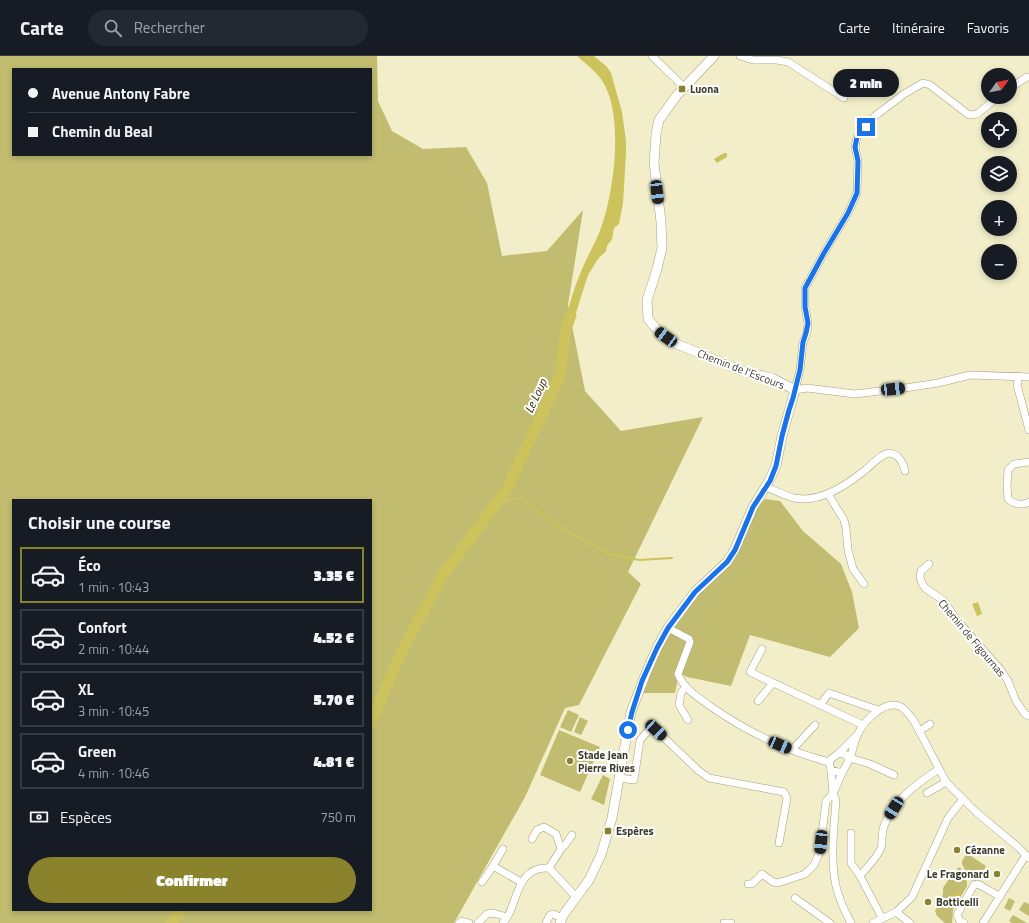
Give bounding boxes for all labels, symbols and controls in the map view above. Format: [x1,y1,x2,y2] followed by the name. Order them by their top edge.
[88,10,368,46] search box
[20,13,64,42] text: Carte
[134,16,205,39] text: Rechercher
[102,17,124,39] icon: search
[839,17,870,38] text: Carte
[892,17,945,38] text: Itinéraire
[967,17,1009,38] text: Favoris
[981,68,1017,104] north arrow
[981,68,1017,280] map controls
[833,69,899,97] callout: 2 min
[850,73,882,93] text: 2 min
[690,81,719,97] place label: Luona
[52,82,190,105] text: Avenue Antony Fabre
[677,84,687,94] marker: Luona
[981,112,1017,148] button: locate
[857,118,875,136] route end
[52,120,152,143] text: Chemin du Beal
[981,156,1017,192] button: layers
[650,179,664,205] car
[981,200,1017,236] button: +
[981,244,1017,280] button: −
[653,325,679,349] car
[695,345,787,393] street label: Chemin de l'Escours
[519,374,552,416] water label: Le Loup
[880,382,906,396] car
[28,509,171,536] text: Choisir une course
[78,554,101,577] text: Éco
[30,557,66,593] icon: car
[314,564,354,587] text: 3.35 €
[78,577,149,597] text: 1 min · 10:43
[935,596,1009,680] street label: Chemin de Figournas
[78,616,127,639] text: Confort
[30,619,66,655] icon: car
[314,626,354,649] text: 4.52 €
[78,639,149,659] text: 2 min · 10:44
[78,678,94,701] text: XL
[30,681,66,717] icon: car
[314,688,354,711] text: 5.70 €
[78,701,149,721] text: 3 min · 10:45
[643,717,669,743] car
[619,721,637,739] route start
[767,735,793,755] car
[78,740,116,763] text: Green
[30,743,66,779] icon: car
[578,747,635,776] place label: Stade Jean Pierre Rives
[314,750,354,773] text: 4.81 €
[565,756,575,766] marker: Stade Jean Pierre Rives
[78,763,149,783] text: 4 min · 10:46
[883,795,905,821] car
[28,806,50,828] icon: cash
[60,806,112,829] text: Espèces
[320,807,356,827] text: 750 m
[616,823,654,839] place label: Espères
[603,826,613,836] marker: Espères
[814,829,828,855] car
[965,842,1005,858] place label: Cézanne
[952,845,962,855] marker: Cézanne
[28,857,356,903] button: Confirmer
[927,866,989,882] place label: Le Fragonard
[992,869,1002,879] marker: Le Fragonard
[936,894,979,910] place label: Botticelli
[923,897,933,907] marker: Botticelli

